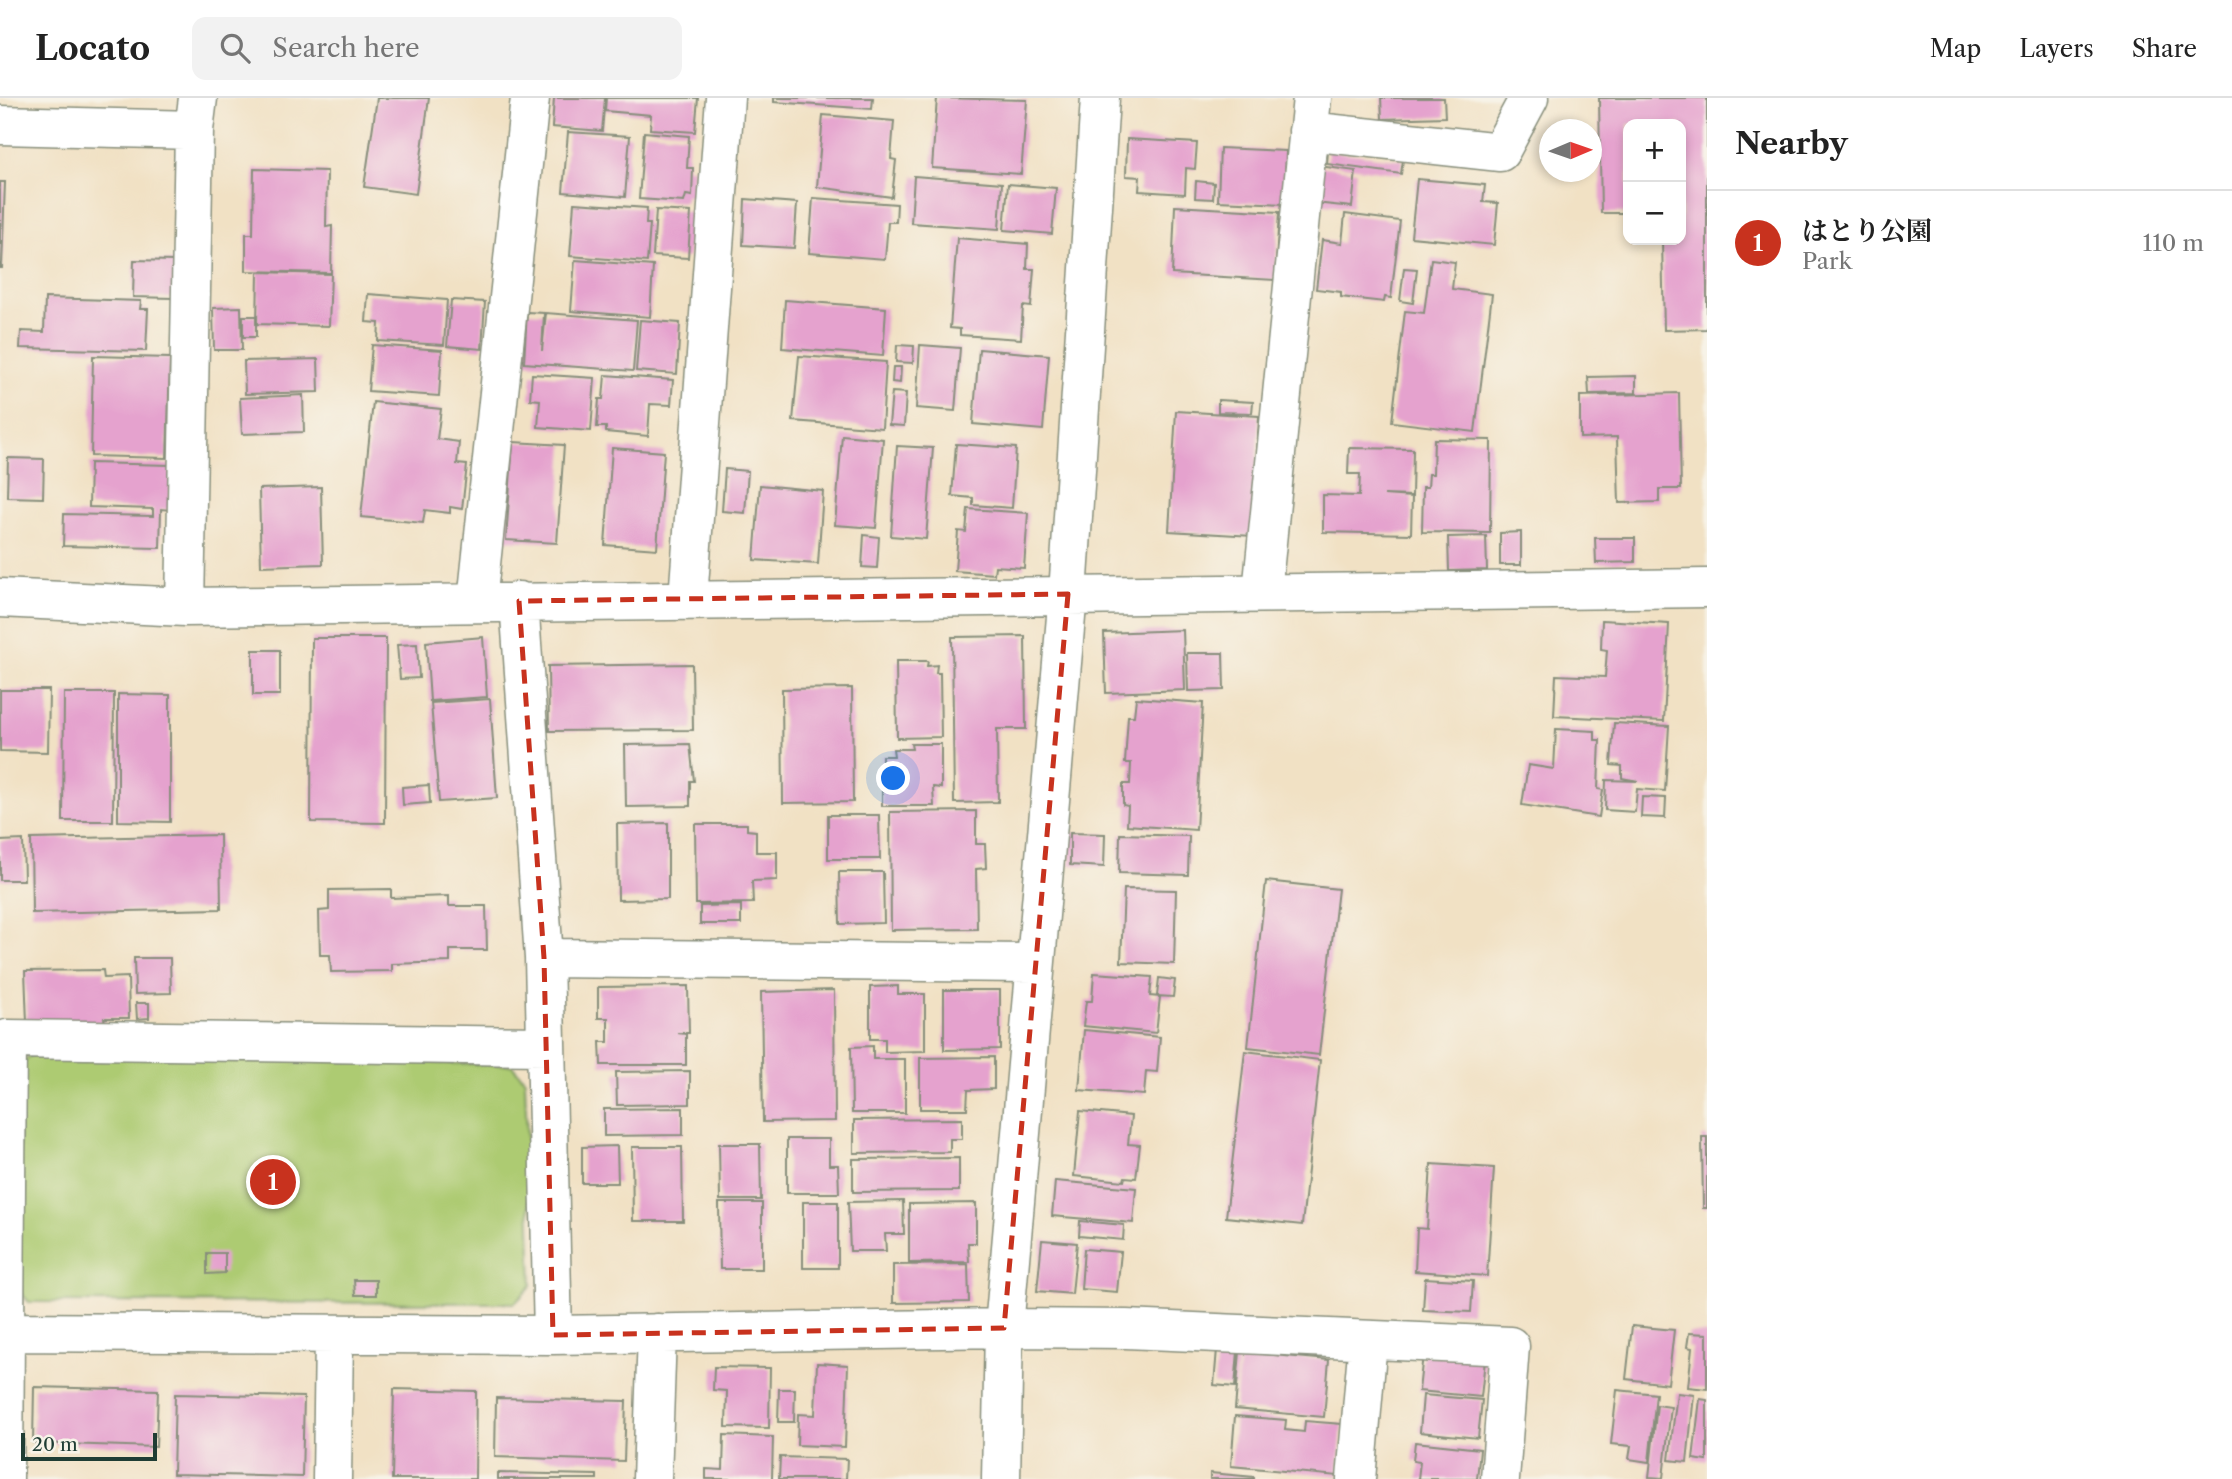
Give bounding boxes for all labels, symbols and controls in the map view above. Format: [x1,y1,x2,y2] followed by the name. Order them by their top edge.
[192,17,682,80] search box
[35,28,150,69] text: Locato
[216,29,254,67] icon: search
[272,32,420,64] text: Search here
[1930,34,1981,63] text: Map
[2019,34,2094,63] text: Layers
[2132,34,2197,63] text: Share
[1539,119,1602,182] north arrow
[1623,119,1686,245] map controls
[1623,119,1686,182] button: +
[1735,125,1848,162] text: Nearby
[1623,182,1686,245] button: −
[1802,215,1932,247] text: はとり公園
[1753,229,1763,257] text: 1
[2143,229,2204,257] text: 110 m
[1802,247,1852,275] text: Park
[876,761,910,795] your location
[250,1156,296,1208] pin: 1
[21,1430,158,1462] scale bar
[32,1433,78,1456] text: 20 m

